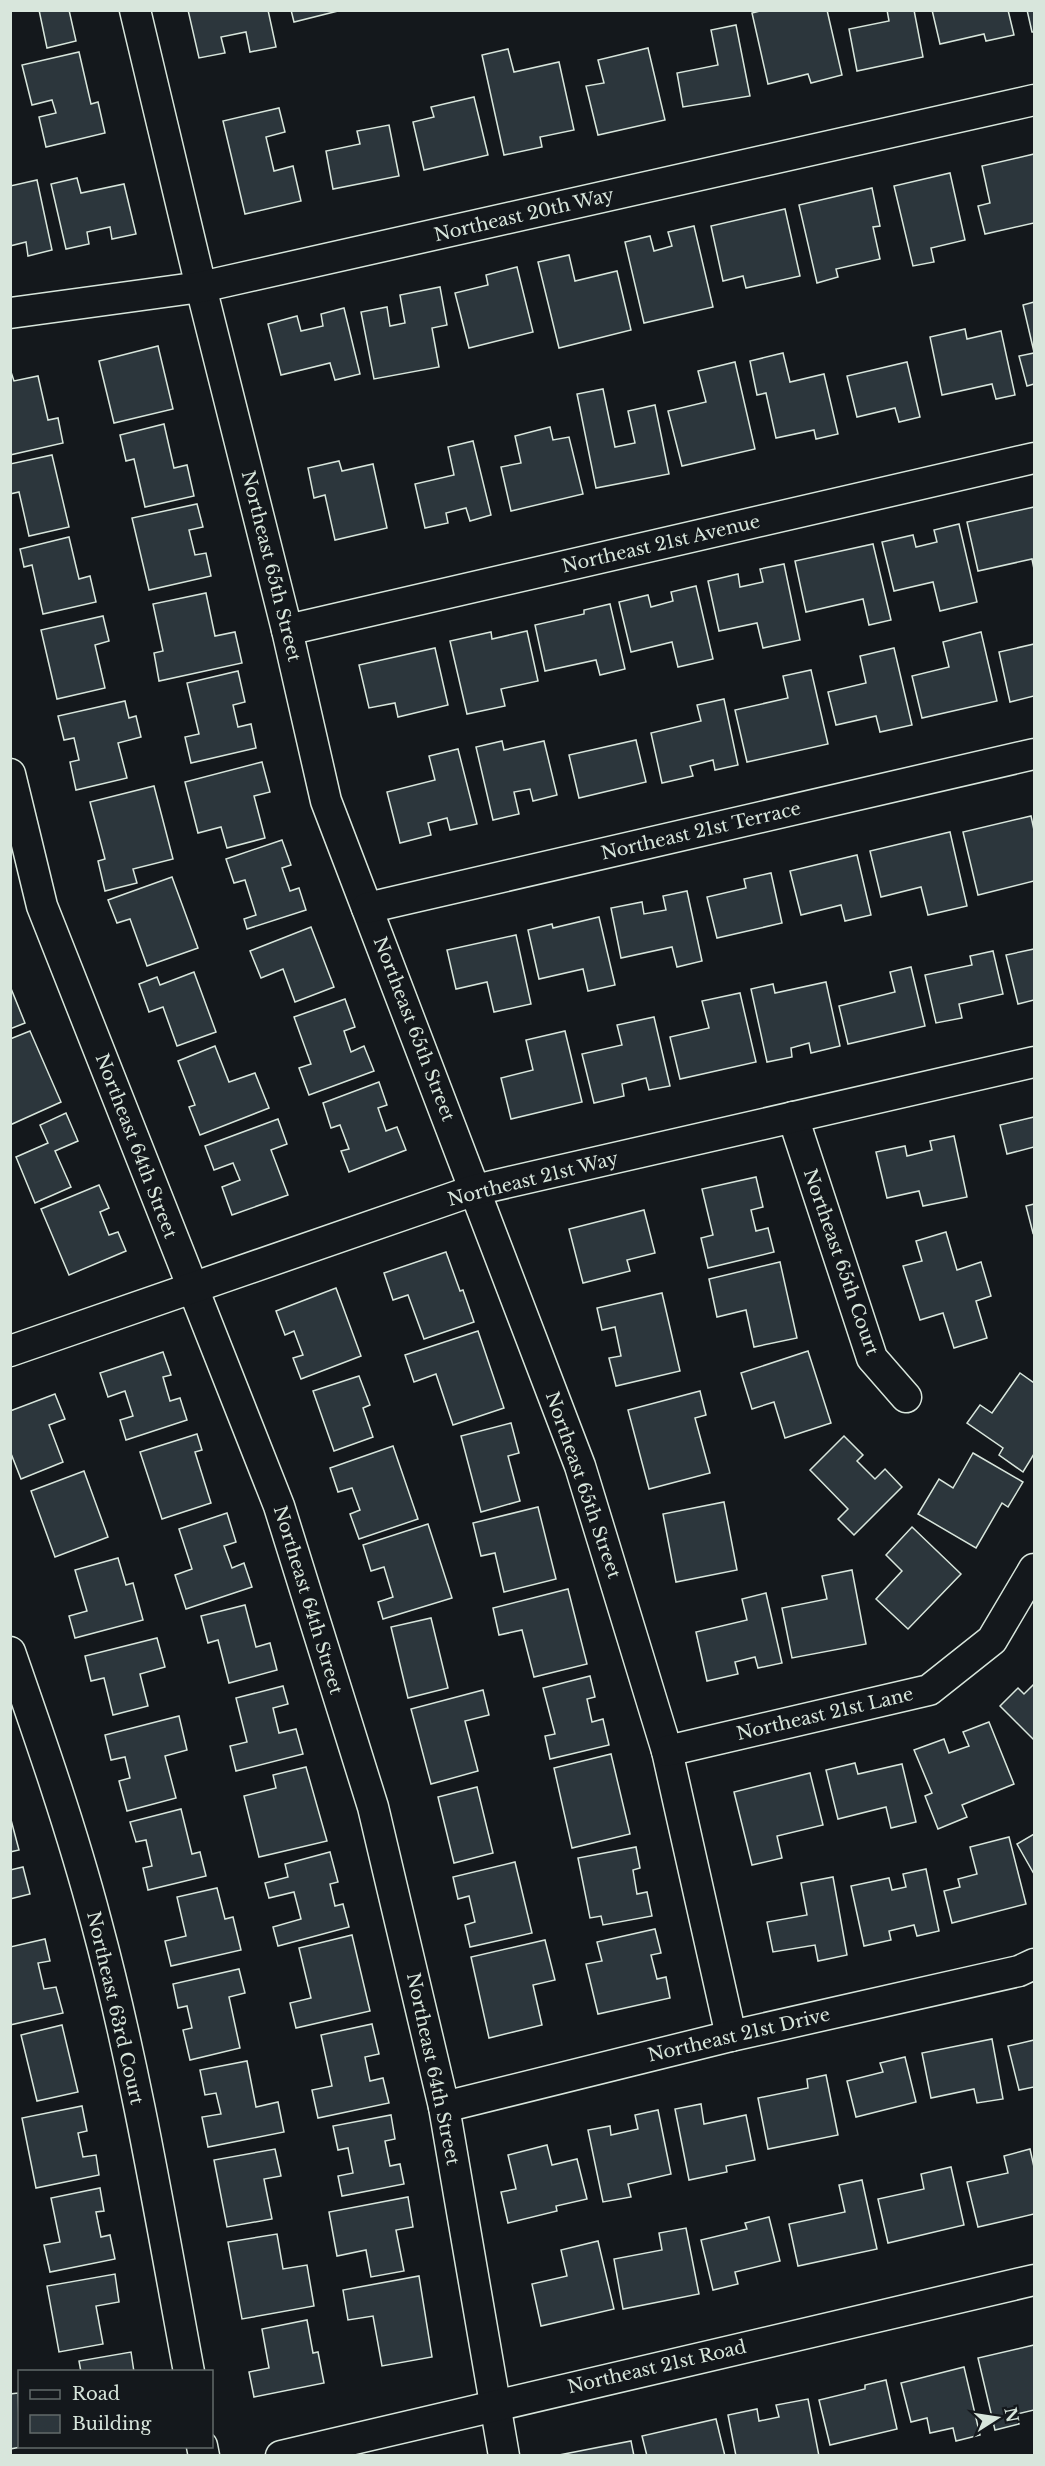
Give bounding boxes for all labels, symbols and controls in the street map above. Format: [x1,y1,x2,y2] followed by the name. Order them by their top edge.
[432,183,617,246] street label: Northeast 20th Way
[237,468,305,664] street label: Northeast 65th Street
[560,510,762,578] street label: Northeast 21st Avenue
[599,797,803,865] street label: Northeast 21st Terrace
[369,934,459,1125] street label: Northeast 65th Street
[91,1050,182,1242] street label: Northeast 64th Street
[445,1147,621,1211] street label: Northeast 21st Way
[799,1166,883,1358] street label: Northeast 65th Court
[541,1389,625,1581] street label: Northeast 65th Street
[269,1503,347,1697] street label: Northeast 64th Street
[734,1683,916,1745] street label: Northeast 21st Lane
[82,1909,148,2107] street label: Northeast 63rd Court
[402,1971,464,2167] street label: Northeast 64th Street
[646,2003,832,2067] street label: Northeast 21st Drive
[565,2336,749,2398] street label: Northeast 21st Road
[18,2370,213,2448] legend
[72,2383,120,2405] text: Road
[967,2388,1027,2448] north arrow
[1000,2405,1023,2424] text: N
[72,2413,151,2435] text: Building

